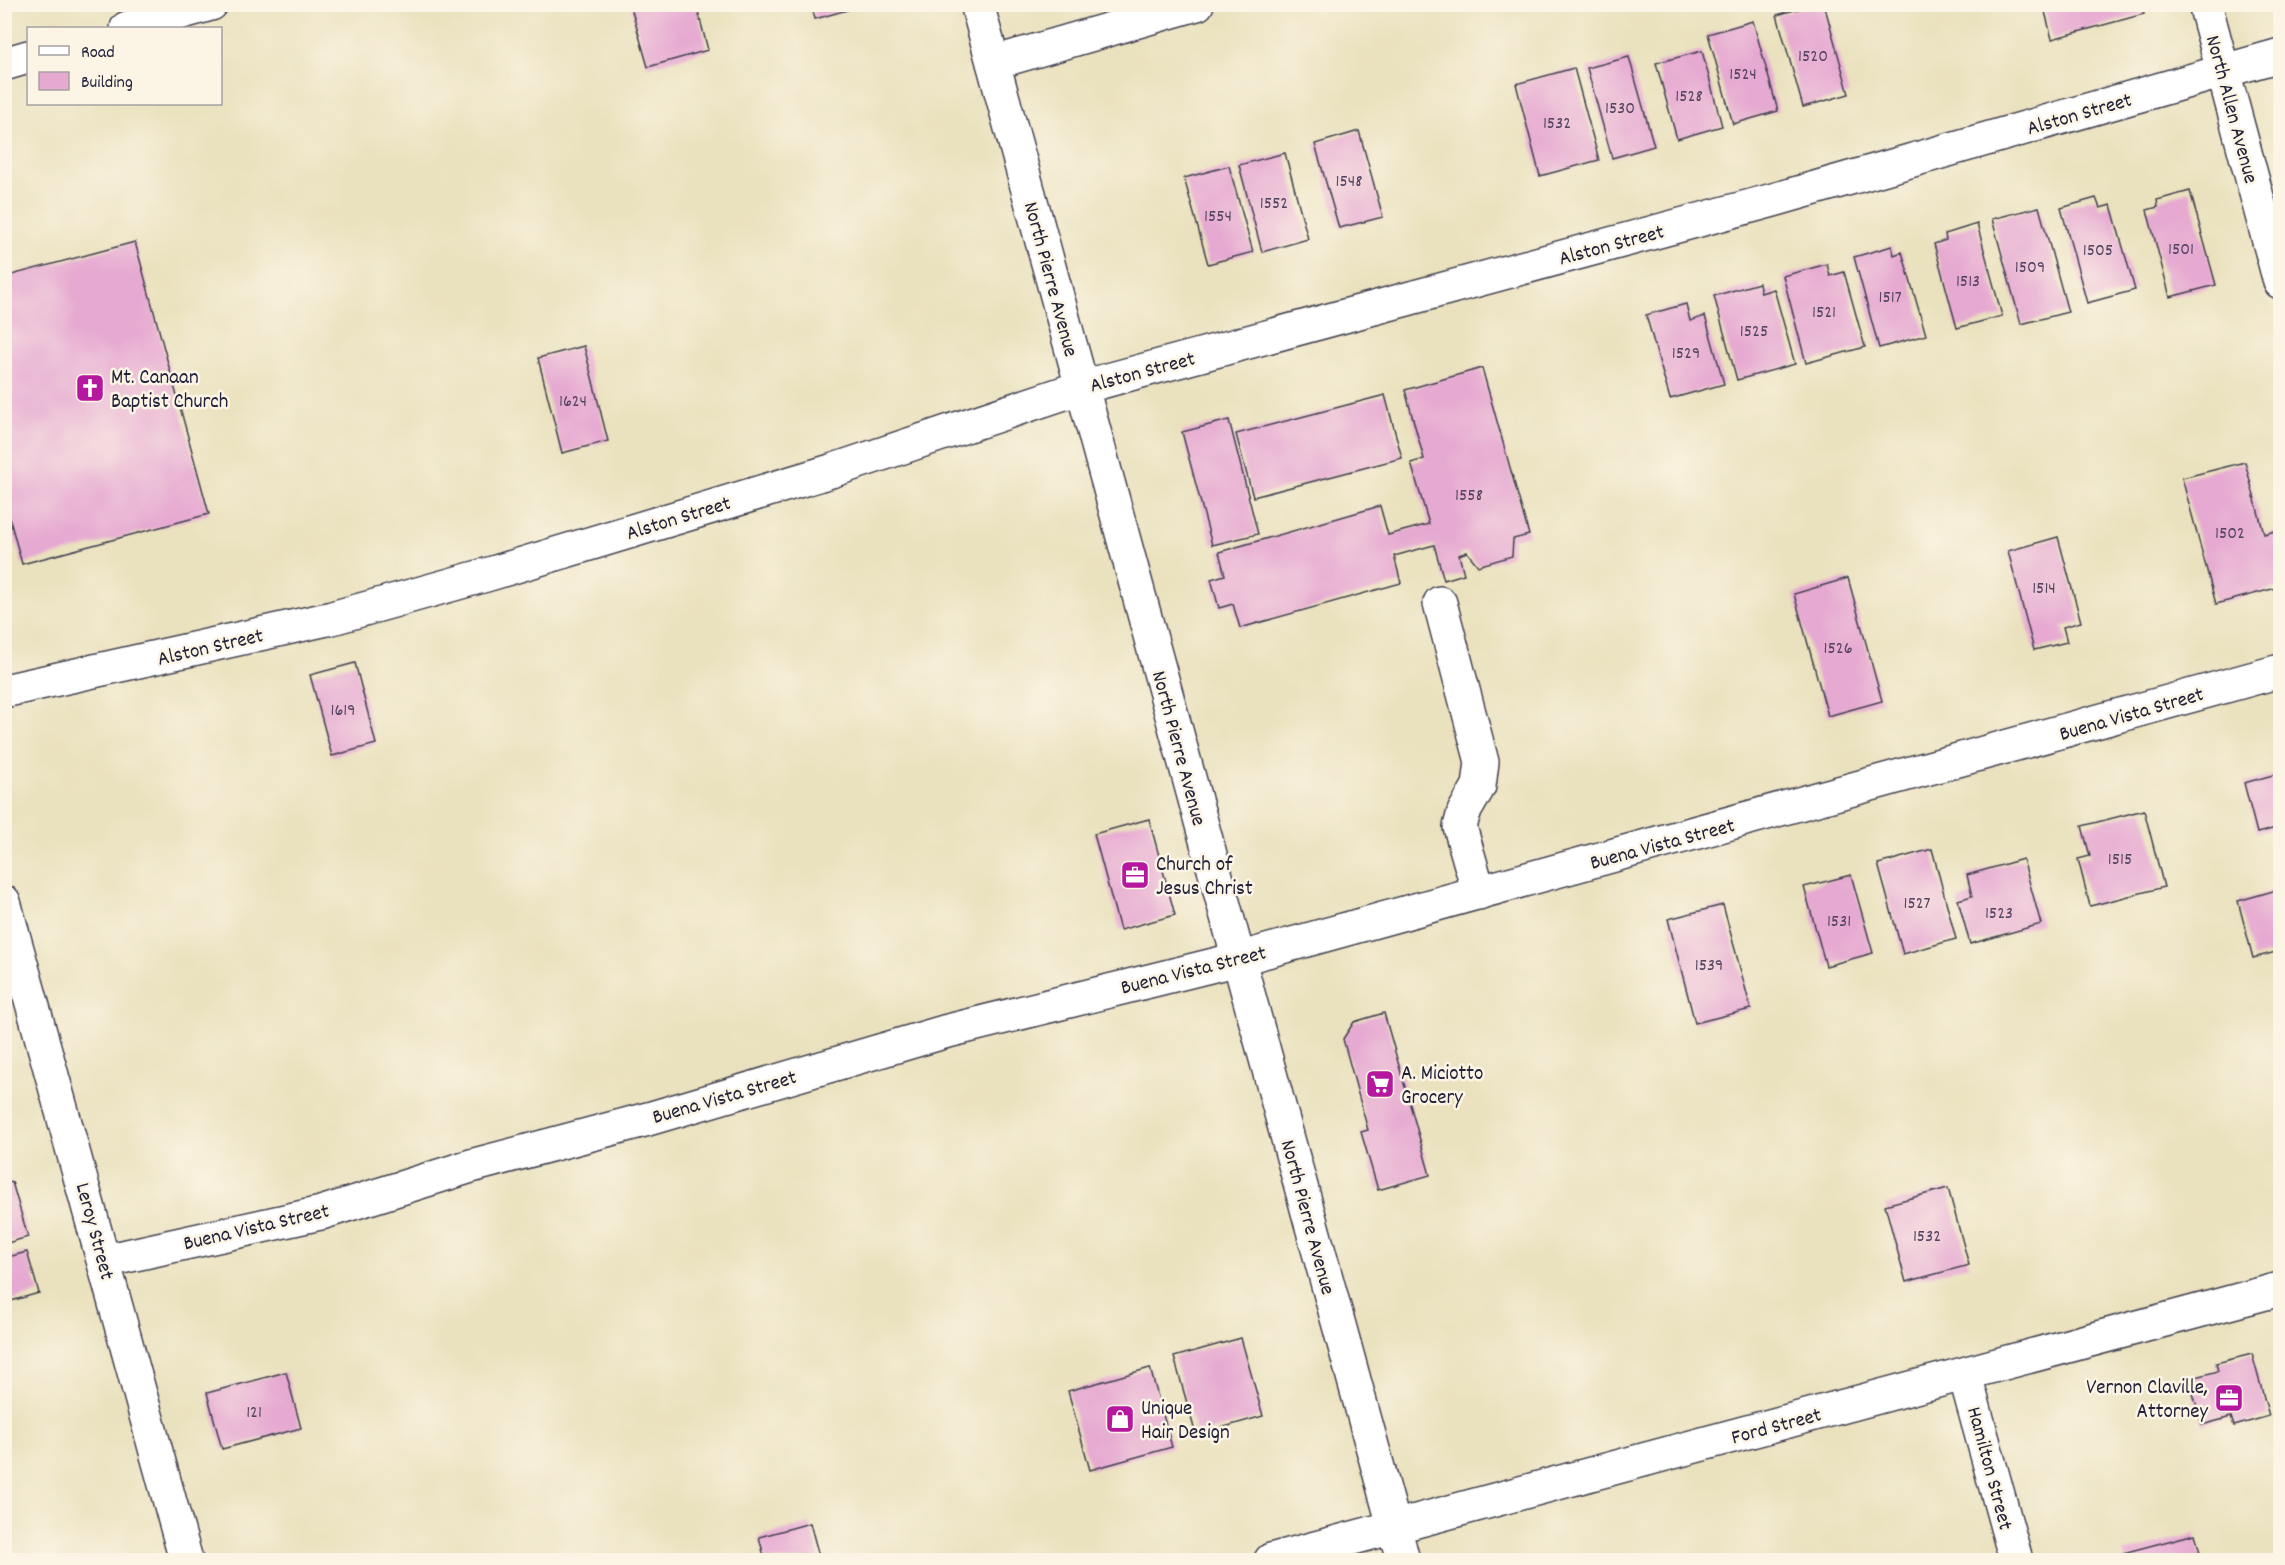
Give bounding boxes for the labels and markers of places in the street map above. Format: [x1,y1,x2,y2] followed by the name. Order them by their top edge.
[111,364,228,418] place label: Mt. Canaan Baptist Church
[74,372,106,404] church icon: Mt. Canaan Baptist Church
[1156,851,1253,905] place label: Church of Jesus Christ
[1119,859,1151,891] office icon: Church of Jesus Christ
[1401,1060,1483,1114] place label: A. Miciotto Grocery
[1364,1068,1396,1100] supermarket icon: A. Miciotto Grocery
[2086,1374,2208,1428] place label: Vernon Claville, Attorney
[2213,1382,2245,1414] office icon: Vernon Claville, Attorney
[1141,1395,1230,1449] place label: Unique Hair Design
[1104,1403,1136,1435] shop icon: Unique Hair Design

